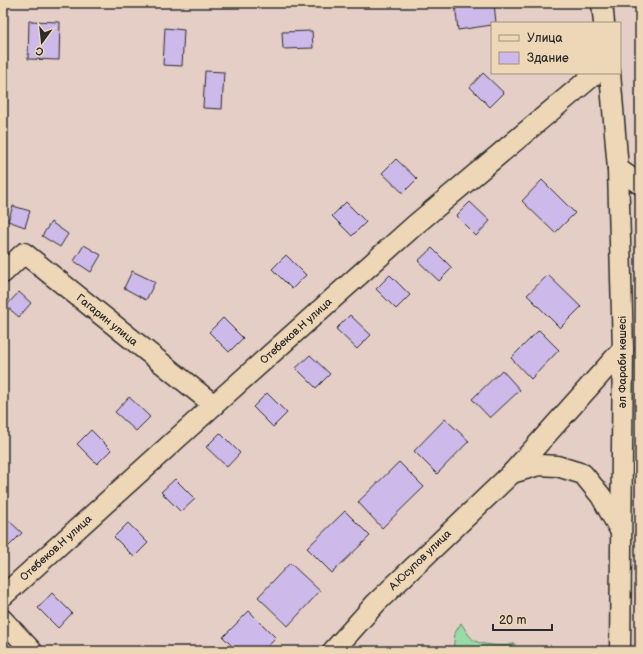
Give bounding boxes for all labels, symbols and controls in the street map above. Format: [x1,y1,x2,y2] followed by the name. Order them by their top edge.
[22,22,62,62] north arrow
[491,22,621,74] legend
[527,31,563,46] text: Улица
[34,44,45,58] text: С
[527,51,569,66] text: Здание
[74,291,141,349] street label: Гагарин улица
[257,295,335,367] street label: Отебеков.Н улица
[616,316,629,408] street label: әл Фараби көшесі
[17,512,95,584] street label: Отебеков.Н улица
[386,527,454,594] street label: А.Юсупов улица
[493,606,552,632] scale bar
[499,613,526,628] text: 20 m

